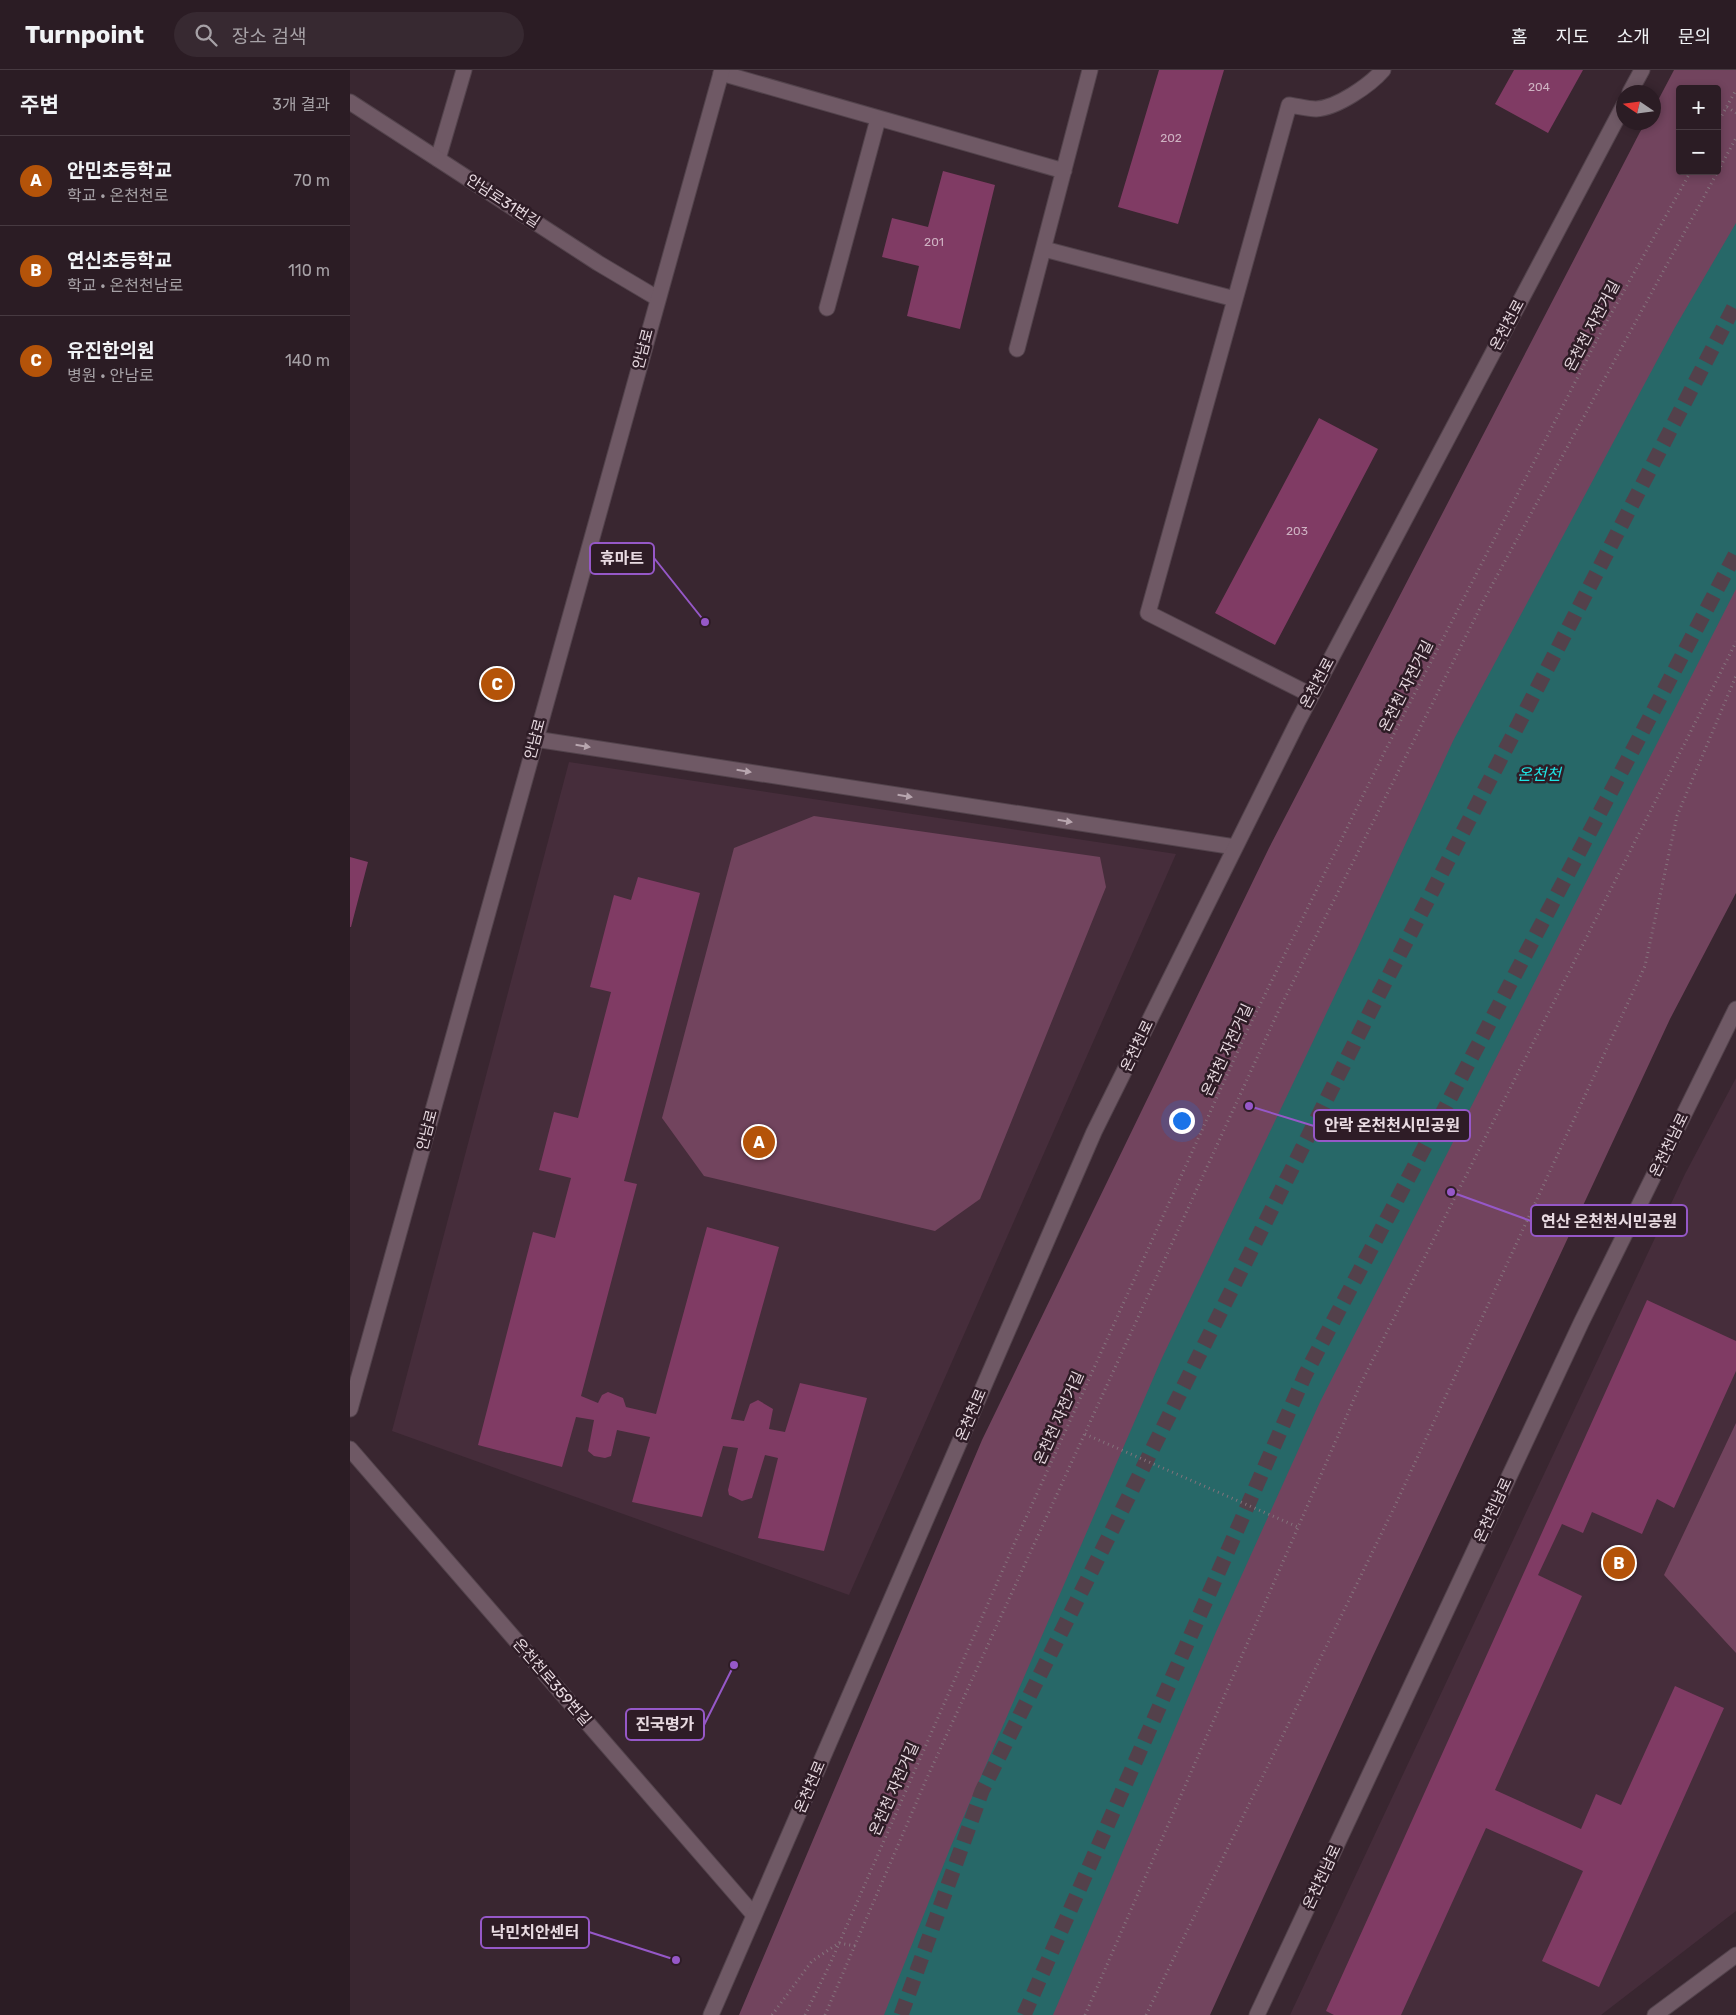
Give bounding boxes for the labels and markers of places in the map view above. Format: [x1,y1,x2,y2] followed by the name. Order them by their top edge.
[590,543,654,574] callout: 휴마트
[481,665,513,703] pin: C
[1314,1110,1470,1141] callout: 안락 온천천시민공원
[743,1123,775,1161] pin: A
[1531,1205,1687,1236] callout: 연산 온천천시민공원
[1603,1544,1635,1582] pin: B
[626,1709,704,1740] callout: 진국명가
[481,1917,589,1948] callout: 낙민치안센터

